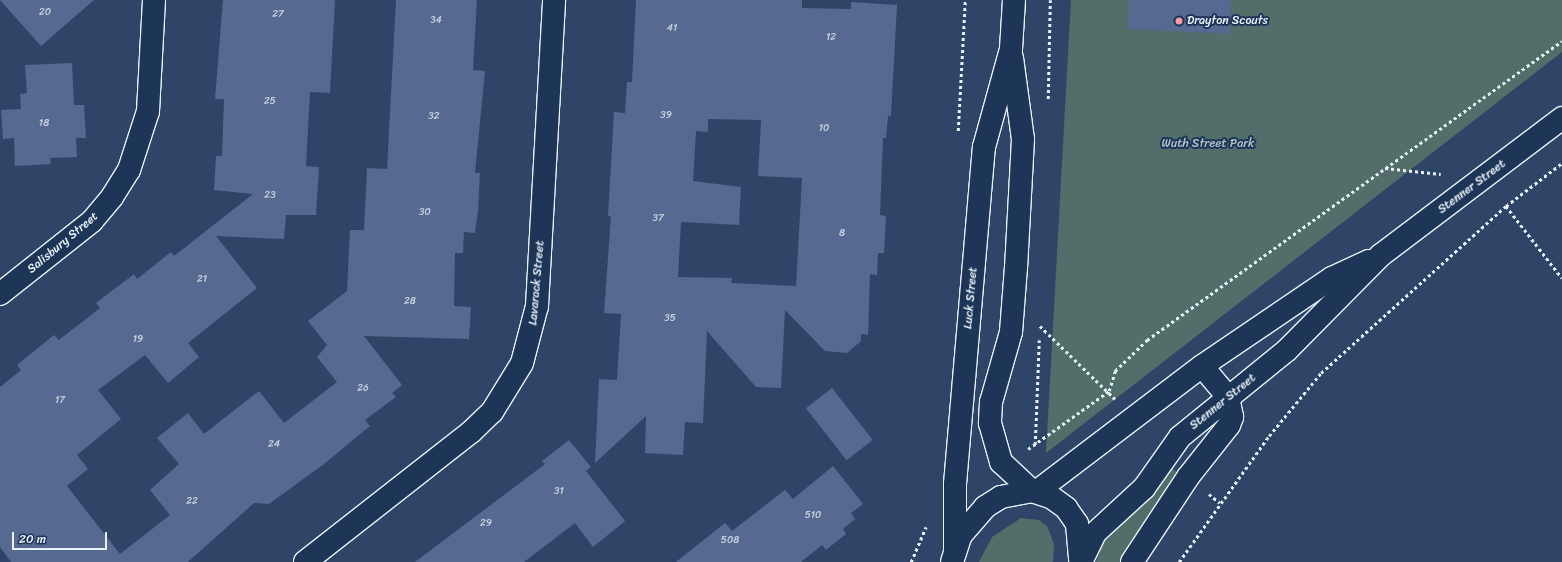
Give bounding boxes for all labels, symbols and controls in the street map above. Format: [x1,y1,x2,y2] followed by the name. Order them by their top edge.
[39,7,51,19] house number: 20
[272,9,284,21] house number: 27
[1187,14,1268,28] place label: Drayton Scouts
[430,15,442,27] house number: 34
[1174,16,1184,26] marker: Drayton Scouts
[667,23,677,35] house number: 41
[826,32,836,44] house number: 12
[264,96,276,108] house number: 25
[660,110,672,122] house number: 39
[428,111,440,123] house number: 32
[39,118,49,130] house number: 18
[819,123,829,135] house number: 10
[1162,137,1254,151] park label: Wuth Street Park
[1435,157,1509,217] street label: Stenner Street
[264,190,276,202] house number: 23
[419,207,431,219] house number: 30
[25,209,101,277] street label: Salisbury Street
[652,213,664,225] house number: 37
[839,228,845,240] house number: 8
[526,240,548,326] street label: Lavarack Street
[961,266,981,330] street label: Luck Street
[197,274,207,286] house number: 21
[404,296,416,308] house number: 28
[664,313,676,325] house number: 35
[133,334,143,346] house number: 19
[1187,371,1259,433] street label: Stenner Street
[357,383,369,395] house number: 26
[55,395,65,407] house number: 17
[268,439,280,451] house number: 24
[554,486,564,498] house number: 31
[186,496,198,508] house number: 22
[805,510,821,522] house number: 510
[480,518,492,530] house number: 29
[14,524,109,550] scale bar
[19,528,46,550] text: 20 m
[721,535,739,547] house number: 508

